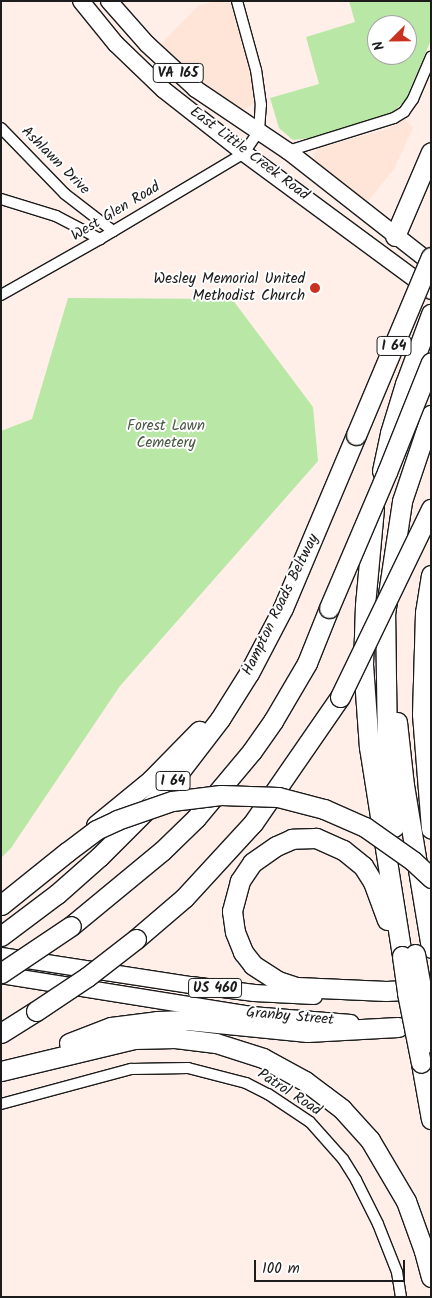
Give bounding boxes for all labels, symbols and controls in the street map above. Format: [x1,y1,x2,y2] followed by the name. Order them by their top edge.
[367,15,417,65] north arrow
[367,37,391,54] text: N
[152,62,204,84] road number: VA 165
[186,103,312,205] street label: East Little Creek Road
[17,123,93,199] street label: Ashlawn Drive
[68,178,164,246] street label: West Glen Road
[154,270,305,305] place label: Wesley Memorial United Methodist Church
[309,282,321,294] marker: Wesley Memorial United Methodist Church
[376,334,412,358] road number: I 64
[127,417,205,452] park label: Forest Lawn Cemetery
[239,531,323,679] street label: Hampton Roads Beltway
[156,769,190,792] road number: I 64
[188,976,242,1000] road number: US 460
[245,1004,335,1030] street label: Granby Street
[254,1066,324,1120] street label: Patrol Road
[257,1250,408,1282] scale bar
[262,1257,300,1281] text: 100 m

